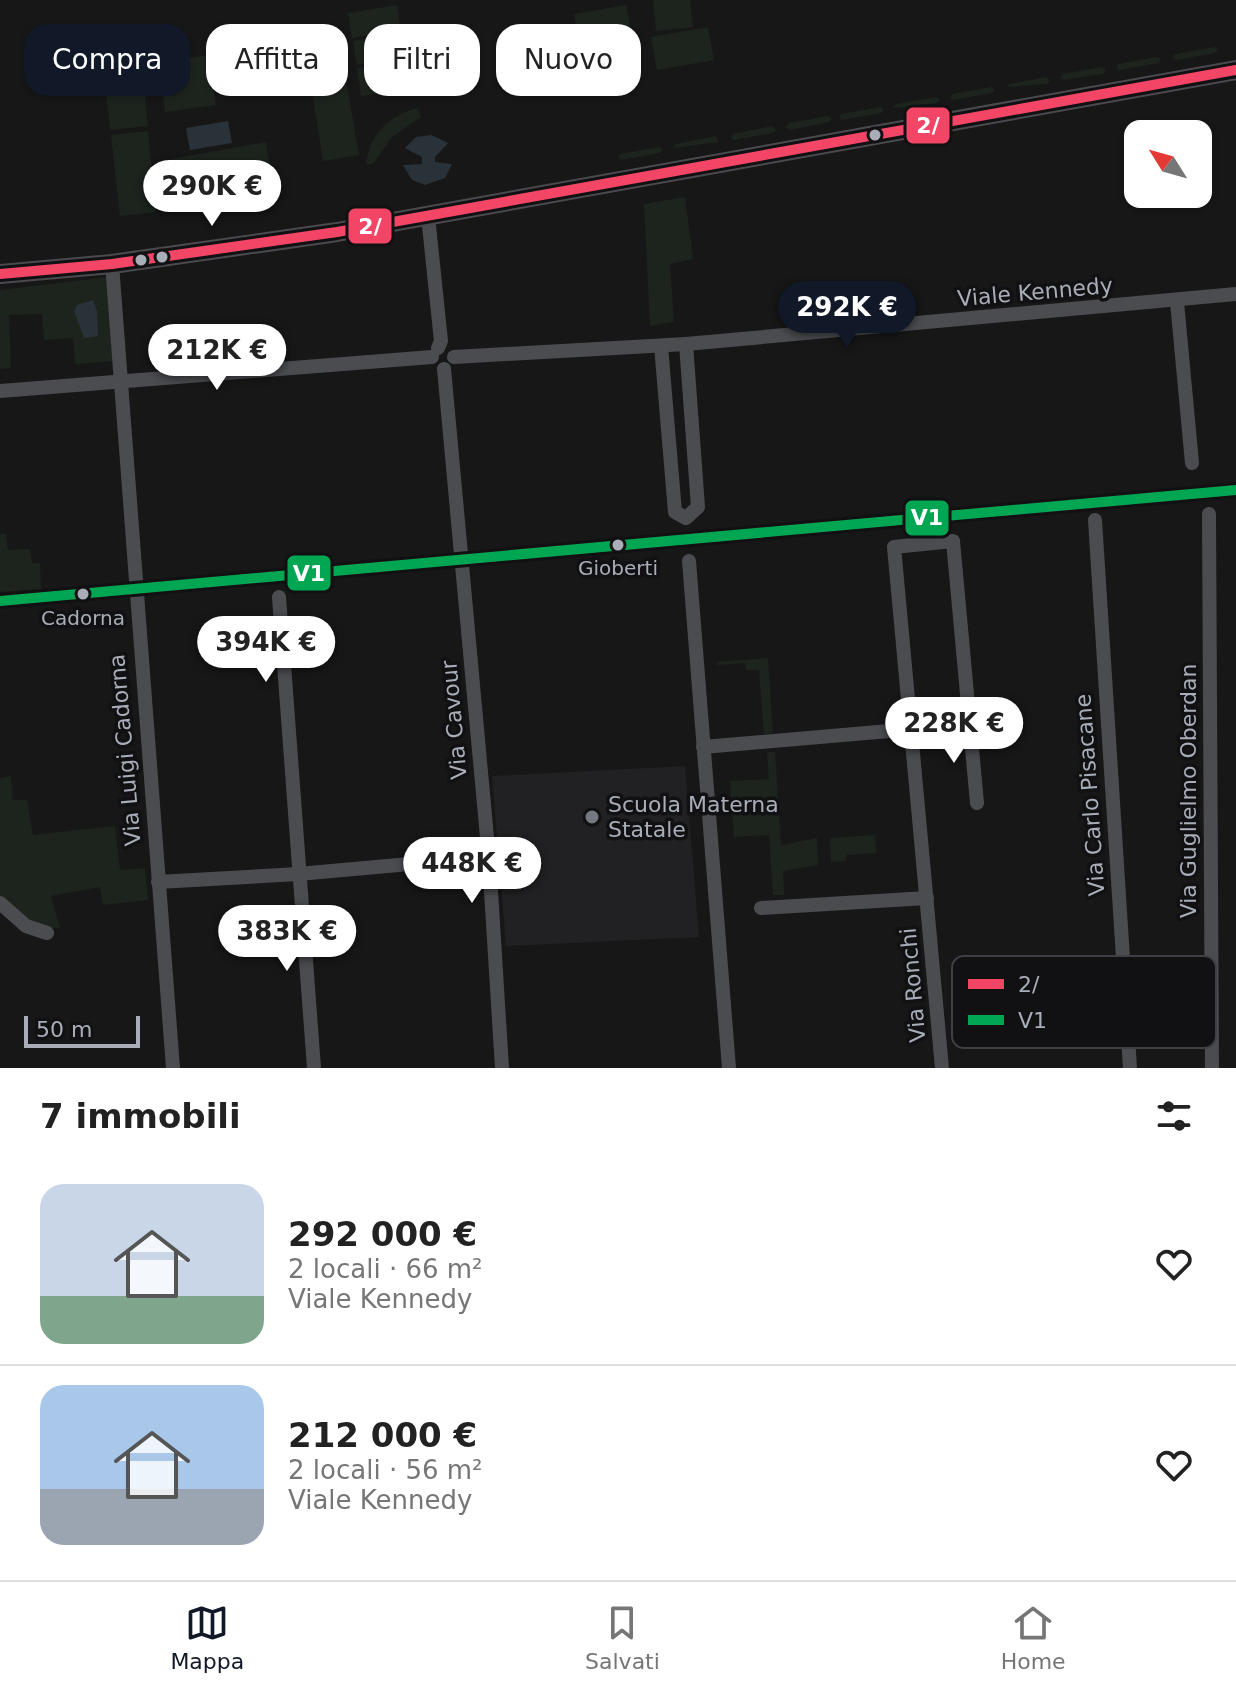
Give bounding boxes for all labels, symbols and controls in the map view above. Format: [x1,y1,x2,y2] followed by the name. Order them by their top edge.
[24,24,190,96] chip: Compra
[206,24,348,96] chip: Affitta
[364,24,480,96] chip: Filtri
[496,24,641,96] chip: Nuovo
[905,106,951,145] line badge: 2/
[916,113,941,138] text: 2/
[1124,120,1212,208] north arrow
[1124,120,1212,208] map controls
[867,127,883,143] unlabelled marker
[147,160,277,228] pin: 290K €
[161,171,263,201] text: 290K €
[347,207,393,245] line badge: 2/
[358,214,383,239] text: 2/
[154,249,170,265] unlabelled marker
[133,252,149,268] unlabelled marker
[956,273,1114,311] street label: Viale Kennedy
[782,281,912,349] pin: 292K €
[796,292,898,322] text: 292K €
[152,324,282,392] pin: 212K €
[166,335,268,365] text: 212K €
[904,499,950,537] line badge: V1
[911,505,943,530] text: V1
[610,537,626,553] marker: Gioberti
[286,554,332,592] line badge: V1
[578,556,658,580] place label: Gioberti
[293,561,325,586] text: V1
[75,586,91,602] marker: Cadorna
[41,606,125,630] place label: Cadorna
[201,616,331,684] pin: 394K €
[215,627,317,657] text: 394K €
[104,653,146,847] street label: Via Luigi Cadorna
[436,658,472,781] street label: Via Cavour
[1176,664,1201,918] street label: Via Guglielmo Oberdan
[1070,693,1110,897] street label: Via Carlo Pisacane
[889,697,1019,765] pin: 228K €
[903,708,1005,738] text: 228K €
[608,792,779,842] place label: Scuola Materna Statale
[583,808,601,826] marker: Scuola Materna Statale
[407,837,537,905] pin: 448K €
[421,848,523,878] text: 448K €
[222,905,352,973] pin: 383K €
[236,916,338,946] text: 383K €
[896,927,930,1043] street label: Via Ronchi
[952,956,1216,1048] legend
[1018,972,1040,997] text: 2/
[1018,1008,1047,1033] text: V1
[24,1012,140,1048] scale bar
[36,1017,92,1042] text: 50 m
[1152,1094,1196,1138] icon: filters
[40,1096,241,1136] text: 7 immobili
[288,1214,477,1254] text: 292 000 €
[104,1216,200,1312] icon: home
[1152,1242,1196,1286] icon: heart
[288,1254,483,1284] text: 2 locali · 66 m²
[288,1284,472,1314] text: Viale Kennedy
[288,1415,477,1455] text: 212 000 €
[104,1417,200,1513] icon: home
[1152,1443,1196,1487] icon: heart
[288,1455,483,1485] text: 2 locali · 56 m²
[288,1485,472,1515] text: Viale Kennedy
[170,1601,244,1674] tab: Mappa
[585,1601,660,1674] tab: Salvati
[1001,1601,1066,1674] tab: Home

